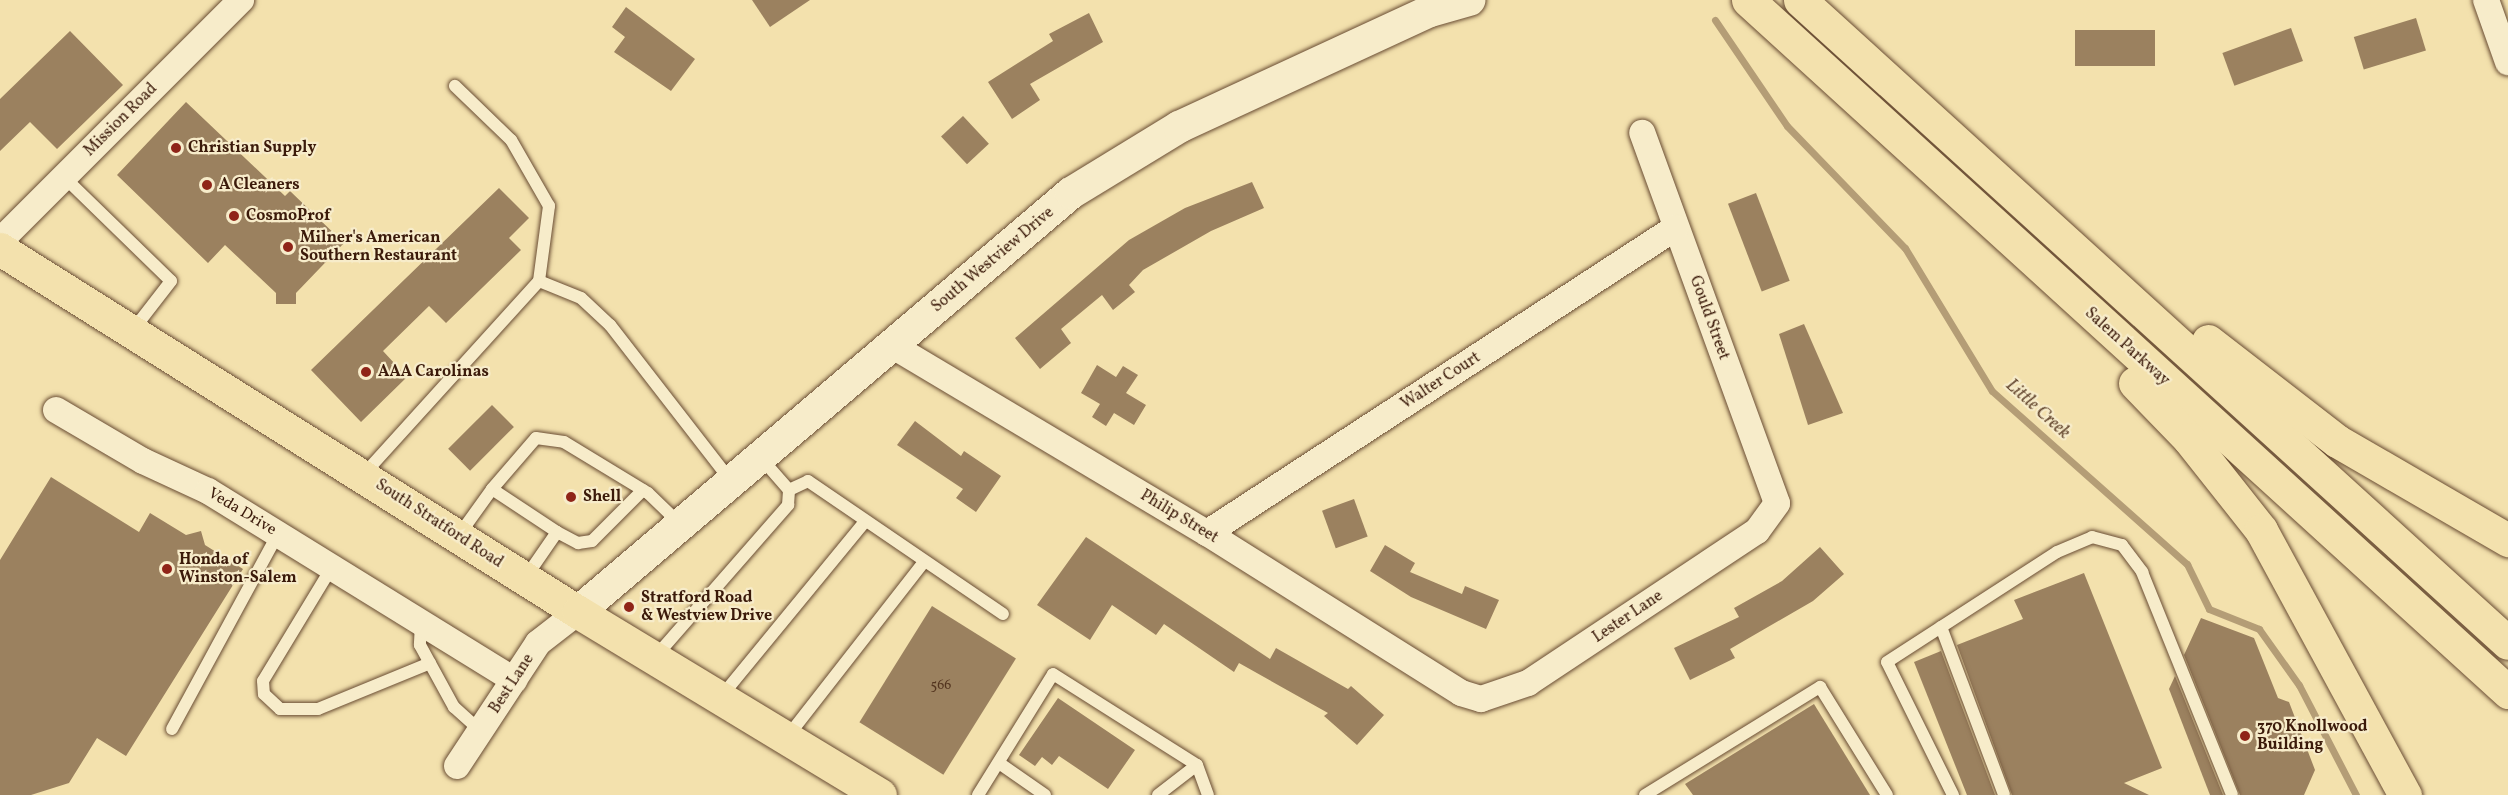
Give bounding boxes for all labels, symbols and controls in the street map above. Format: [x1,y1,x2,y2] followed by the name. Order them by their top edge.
[80,79,162,161] street label: Mission Road
[188,138,316,158] place label: Christian Supply
[169,141,183,155] marker: Christian Supply
[219,175,300,195] place label: A Cleaners
[200,178,214,192] marker: A Cleaners
[928,203,1058,317] street label: South Westview Drive
[246,206,330,226] place label: CosmoProf
[227,209,241,223] marker: CosmoProf
[300,228,457,266] place label: Milner's American Southern Restaurant
[281,240,295,254] marker: Milner's American Southern Restaurant
[1685,273,1733,363] street label: Gould Street
[2081,304,2173,390] street label: Salem Parkway
[1398,348,1484,414] street label: Walter Court
[378,362,489,382] place label: AAA Carolinas
[359,365,373,379] marker: AAA Carolinas
[2000,375,2074,445] water label: Little Creek
[372,476,506,572] street label: South Stratford Road
[204,484,280,540] street label: Veda Drive
[1137,486,1221,548] street label: Philip Street
[583,487,621,507] place label: Shell
[564,490,578,504] marker: Shell
[179,550,297,588] place label: Honda of Winston-Salem
[160,562,174,576] marker: Honda of Winston-Salem
[1589,587,1667,647] street label: Lester Lane
[641,588,773,626] place label: Stratford Road & Westview Drive
[622,600,636,614] marker: Stratford Road & Westview Drive
[486,651,538,717] street label: Best Lane
[931,678,951,694] house number: 566
[2257,717,2368,755] place label: 370 Knollwood Building
[2238,729,2252,743] marker: 370 Knollwood Building

